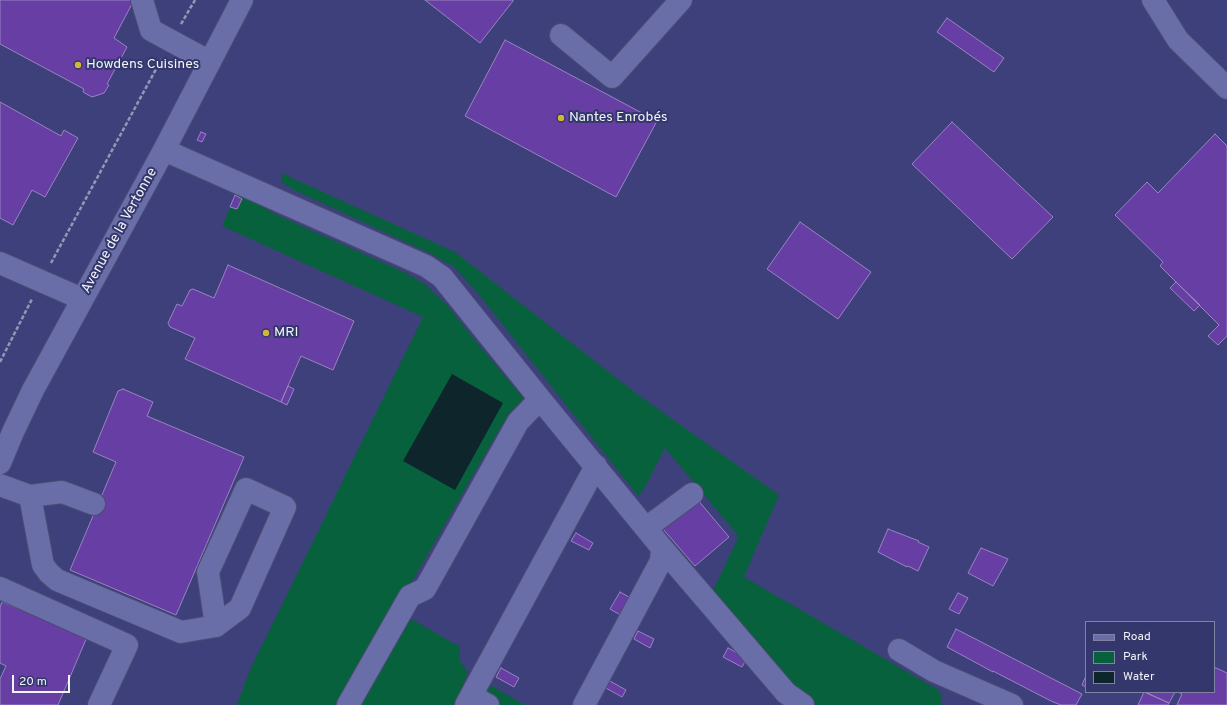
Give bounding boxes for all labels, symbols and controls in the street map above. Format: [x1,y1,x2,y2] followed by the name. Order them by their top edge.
[86,57,199,73] place label: Howdens Cuisines
[73,60,83,70] marker: Howdens Cuisines
[569,110,668,126] place label: Nantes Enrobés
[556,113,566,123] marker: Nantes Enrobés
[79,165,161,297] street label: Avenue de la Vertonne
[274,325,298,341] place label: MRI
[261,328,271,338] marker: MRI
[1085,621,1215,693] legend
[1123,629,1151,645] text: Road
[1123,649,1148,665] text: Park
[14,667,72,693] scale bar
[1123,669,1155,685] text: Water
[19,674,47,690] text: 20 m

